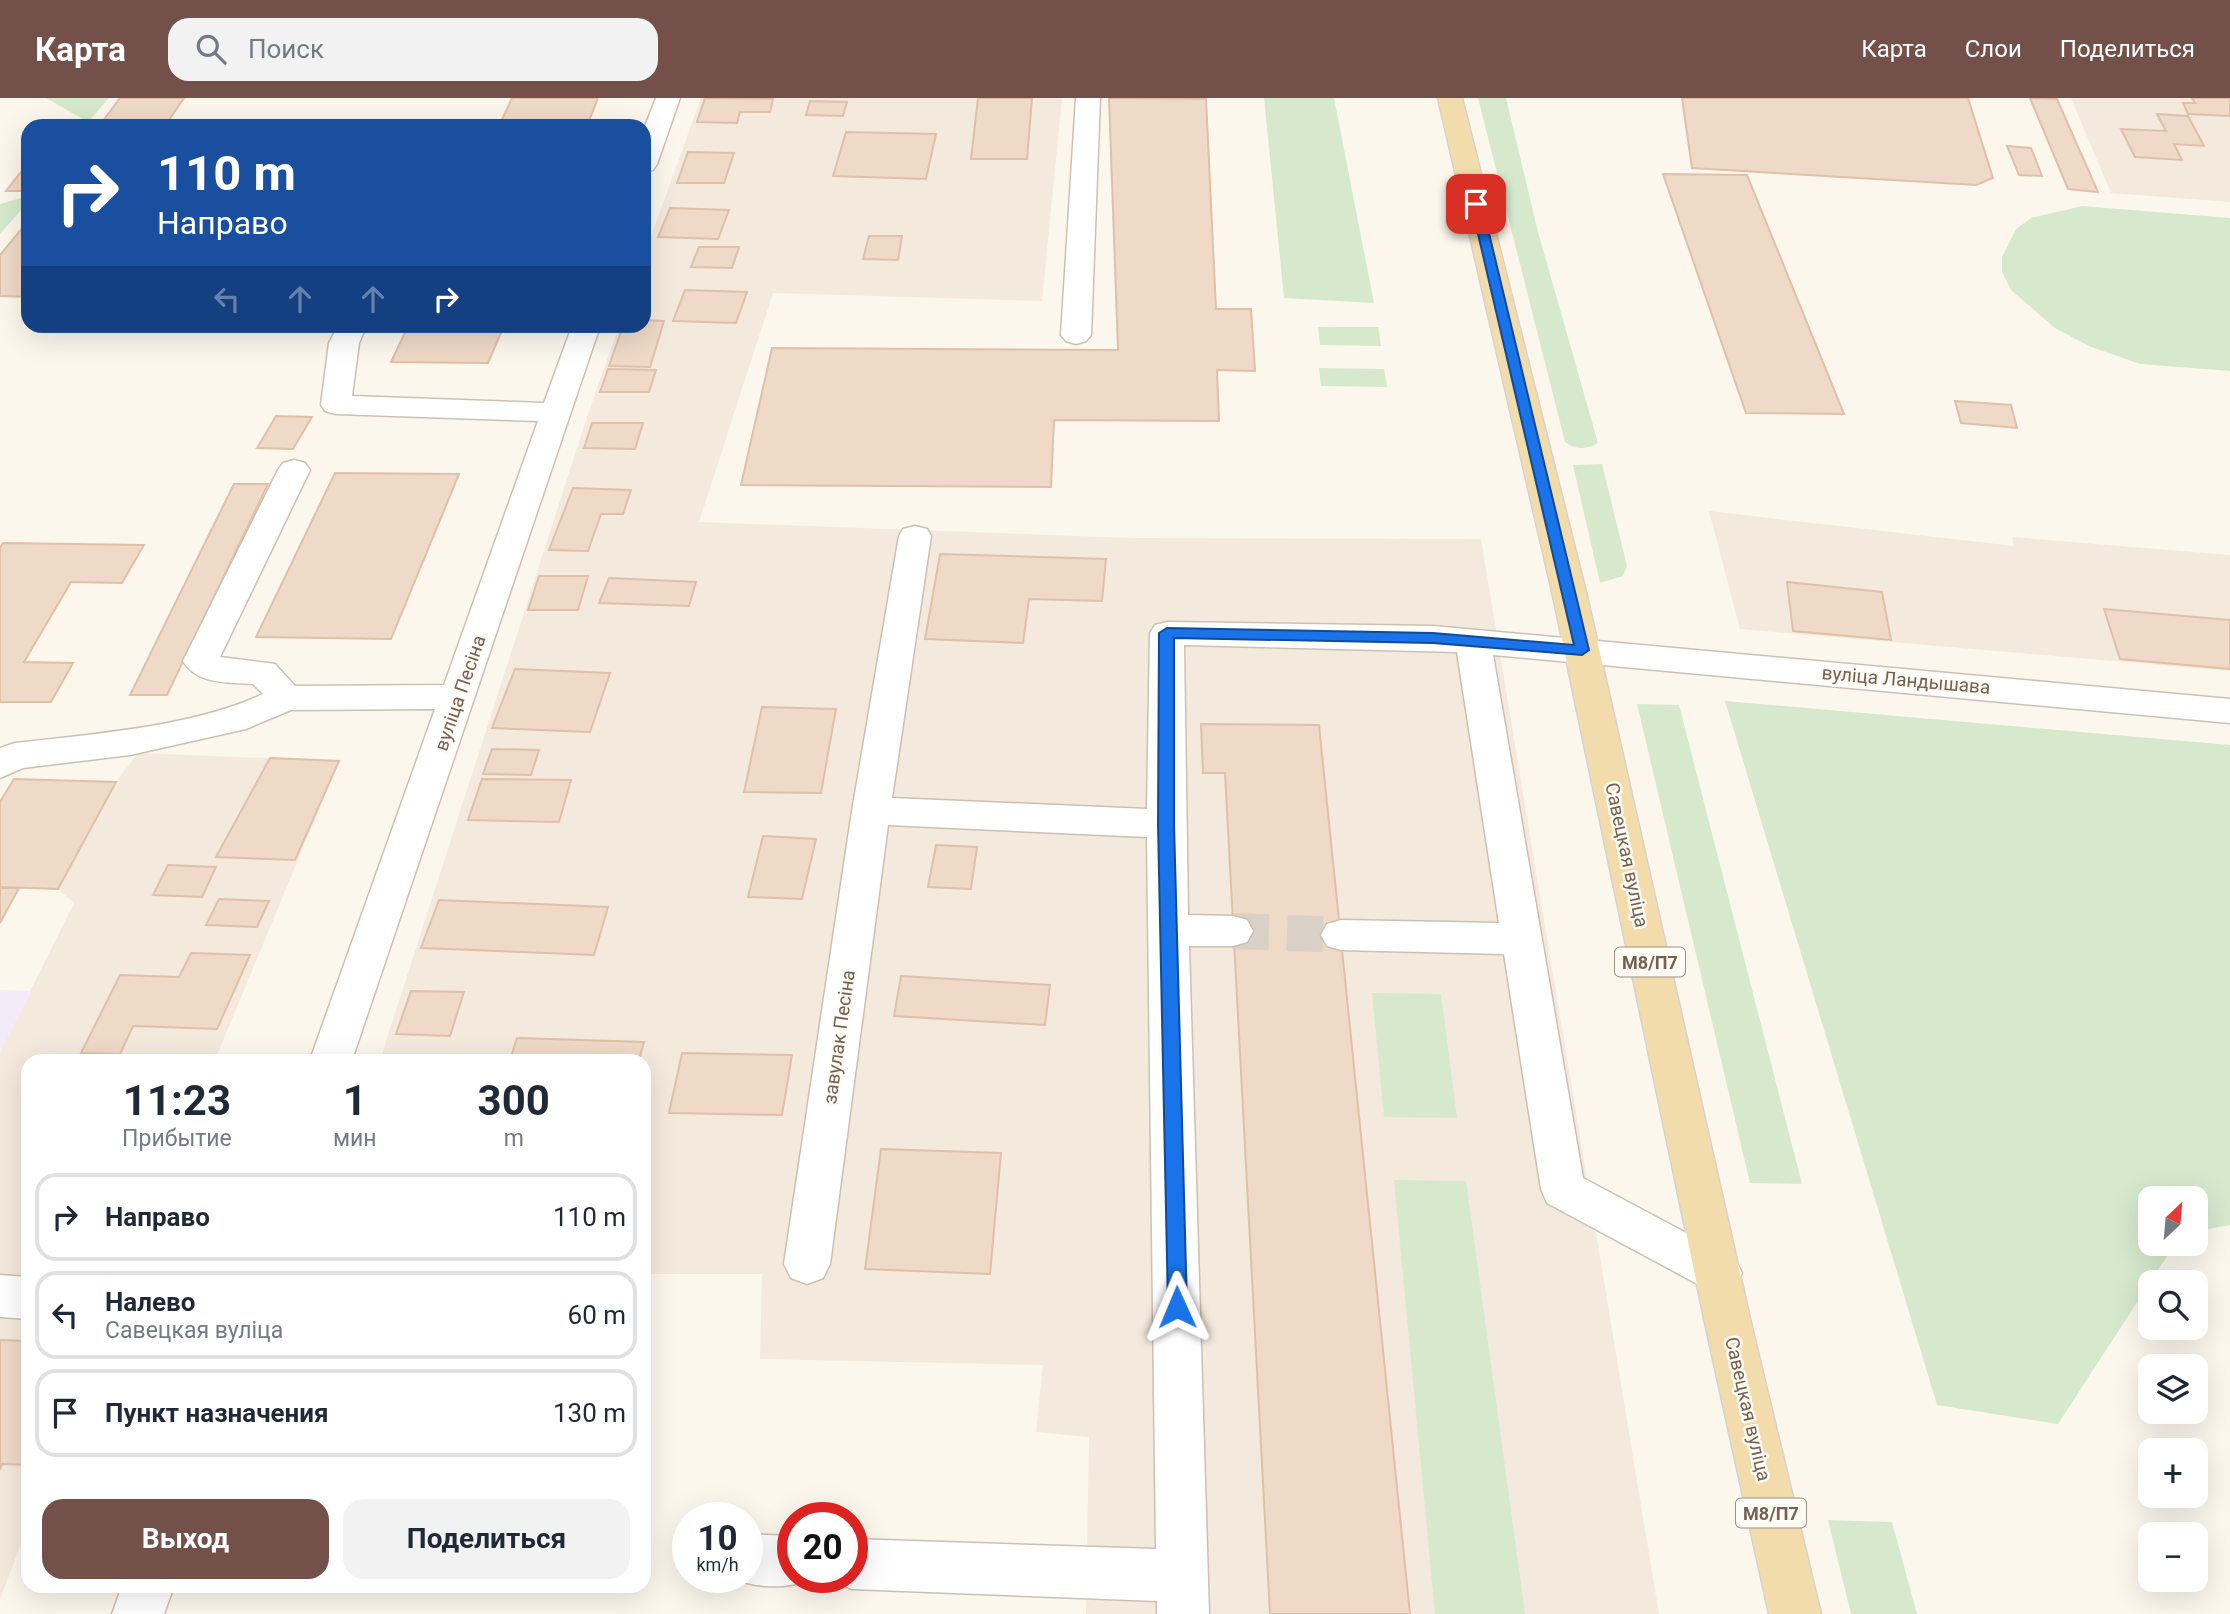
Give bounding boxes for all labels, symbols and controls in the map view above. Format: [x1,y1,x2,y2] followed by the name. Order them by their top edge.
[168,18,658,81] search box
[35,30,126,69] text: Карта
[192,30,230,68] icon: search
[248,34,324,64] text: Поиск
[1861,35,1927,63] text: Карта
[1965,35,2022,63] text: Слои
[2060,35,2195,63] text: Поделиться
[157,145,296,202] text: 110 m
[42,147,133,238] icon: right
[1446,174,1506,234] pin
[1457,185,1495,223] icon: arrive
[157,204,288,242] text: Направо
[208,280,246,318] icon: left
[281,280,319,318] icon: ahead
[354,280,392,318] icon: ahead
[427,280,465,318] icon: right
[429,632,491,754] street label: вуліца Песіна
[1821,661,1991,699] street label: вуліца Ландышава
[1600,781,1654,929] street label: Савецкая вуліца
[1615,948,1685,976] road number: М8/П7
[818,968,860,1106] street label: завулак Песіна
[123,1076,231,1125] text: 11:23
[343,1076,367,1125] text: 1
[478,1076,550,1125] text: 300
[122,1125,232,1152] text: Прибытие
[333,1125,377,1152] text: мин
[504,1125,524,1152] text: m
[2138,1186,2208,1256] north arrow
[2138,1186,2208,1592] map controls
[46,1198,84,1236] icon: right
[105,1202,210,1232] text: Направо
[553,1202,626,1232] text: 110 m
[1140,1270,1214,1344] position arrow
[2138,1270,2208,1340] button: search
[105,1287,195,1317] text: Налево
[46,1296,84,1334] icon: left
[568,1300,626,1330] text: 60 m
[105,1317,283,1344] text: Савецкая вуліца
[1720,1335,1776,1483] street label: Савецкая вуліца
[2138,1354,2208,1424] button: layers
[46,1394,84,1432] icon: arrive
[105,1398,329,1428] text: Пункт назначения
[553,1398,626,1428] text: 130 m
[2138,1438,2208,1508] button: +
[1736,1498,1806,1528] road number: М8/П7
[42,1499,329,1579] button: Выход
[343,1499,630,1579] button: Поделиться
[777,1502,868,1593] speed limit sign: 20
[697,1518,738,1559] text: 10
[2138,1522,2208,1592] button: −
[696,1554,739,1575] text: km/h

